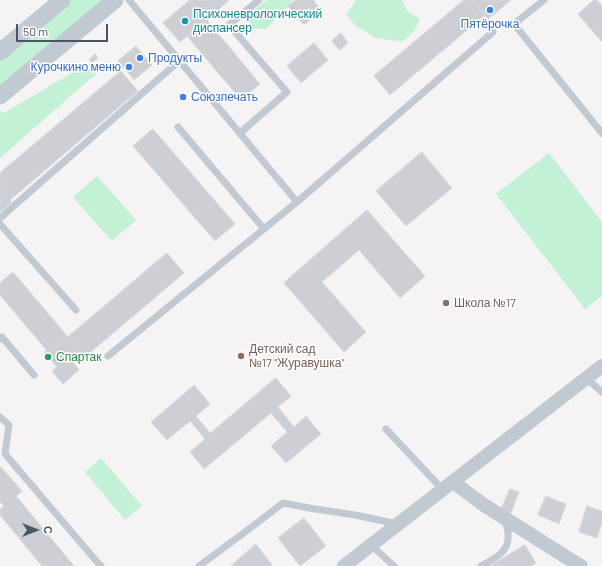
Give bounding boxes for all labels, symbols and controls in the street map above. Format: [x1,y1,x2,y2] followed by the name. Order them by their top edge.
[485,5,495,15] marker: Пятёрочка
[193,7,322,35] place label: Психоневрологический диспансер
[18,16,110,42] scale bar
[180,16,190,26] marker: Психоневрологический диспансер
[461,17,519,31] place label: Пятёрочка
[23,24,48,38] text: 50 m
[148,51,202,65] place label: Продукты
[135,53,145,63] marker: Продукты
[31,60,121,74] place label: Курочкино меню
[124,62,134,72] marker: Курочкино меню
[191,90,258,104] place label: Союзпечать
[178,92,188,102] marker: Союзпечать
[454,296,516,310] place label: Школа №17
[441,298,451,308] marker: Школа №17
[249,342,345,370] place label: Детский сад №17 "Журавушка"
[56,350,102,364] place label: Спартак
[236,351,246,361] marker: Детский сад №17 "Журавушка"
[43,352,53,362] marker: Спартак
[16,510,56,550] north arrow
[42,526,55,534] text: С

